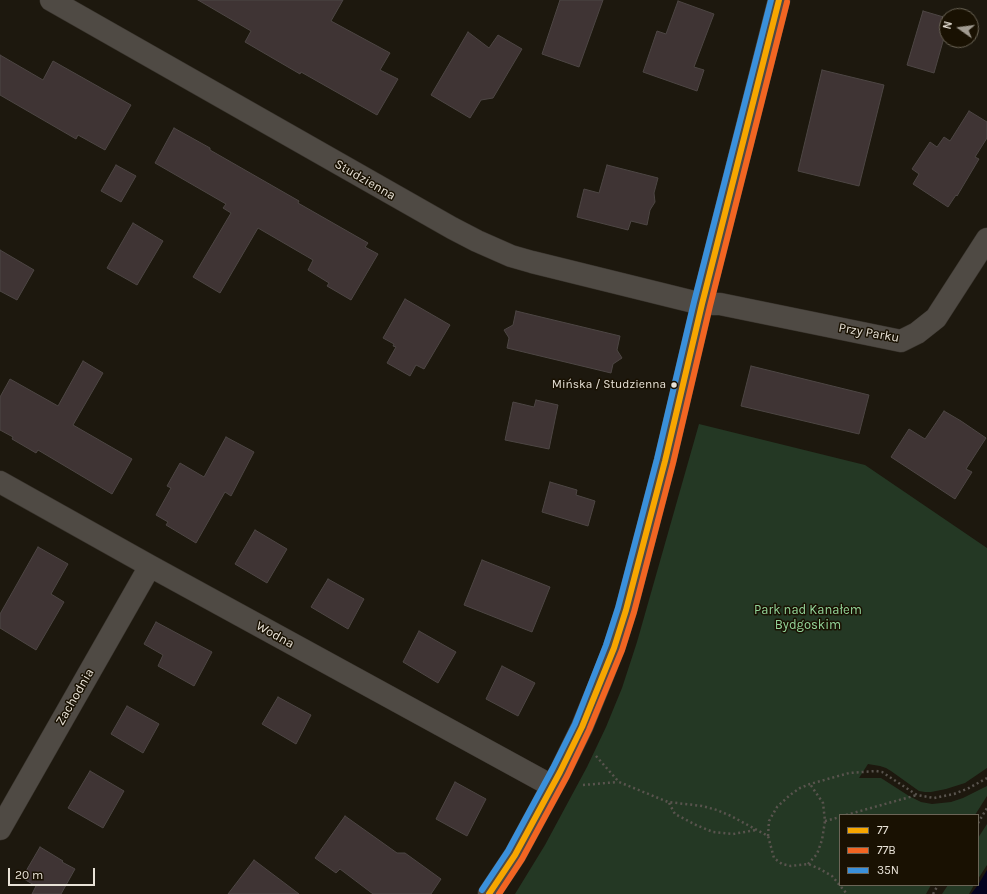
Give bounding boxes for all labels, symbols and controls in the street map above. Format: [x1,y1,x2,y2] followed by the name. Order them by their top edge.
[939,8,979,48] north arrow
[941,20,955,31] text: N
[332,156,398,204] street label: Studzienna
[837,320,901,346] street label: Przy Parku
[552,378,666,392] place label: Mińska / Studzienna
[669,380,679,390] marker: Mińska / Studzienna
[754,602,862,633] park label: Park nad Kanałem Bydgoskim
[253,618,297,652] street label: Wodna
[52,666,98,728] street label: Zachodnia
[839,814,979,886] legend
[877,823,888,837] text: 77
[877,843,896,857] text: 77B
[10,860,97,886] scale bar
[877,863,899,877] text: 35N
[15,868,43,882] text: 20 m

